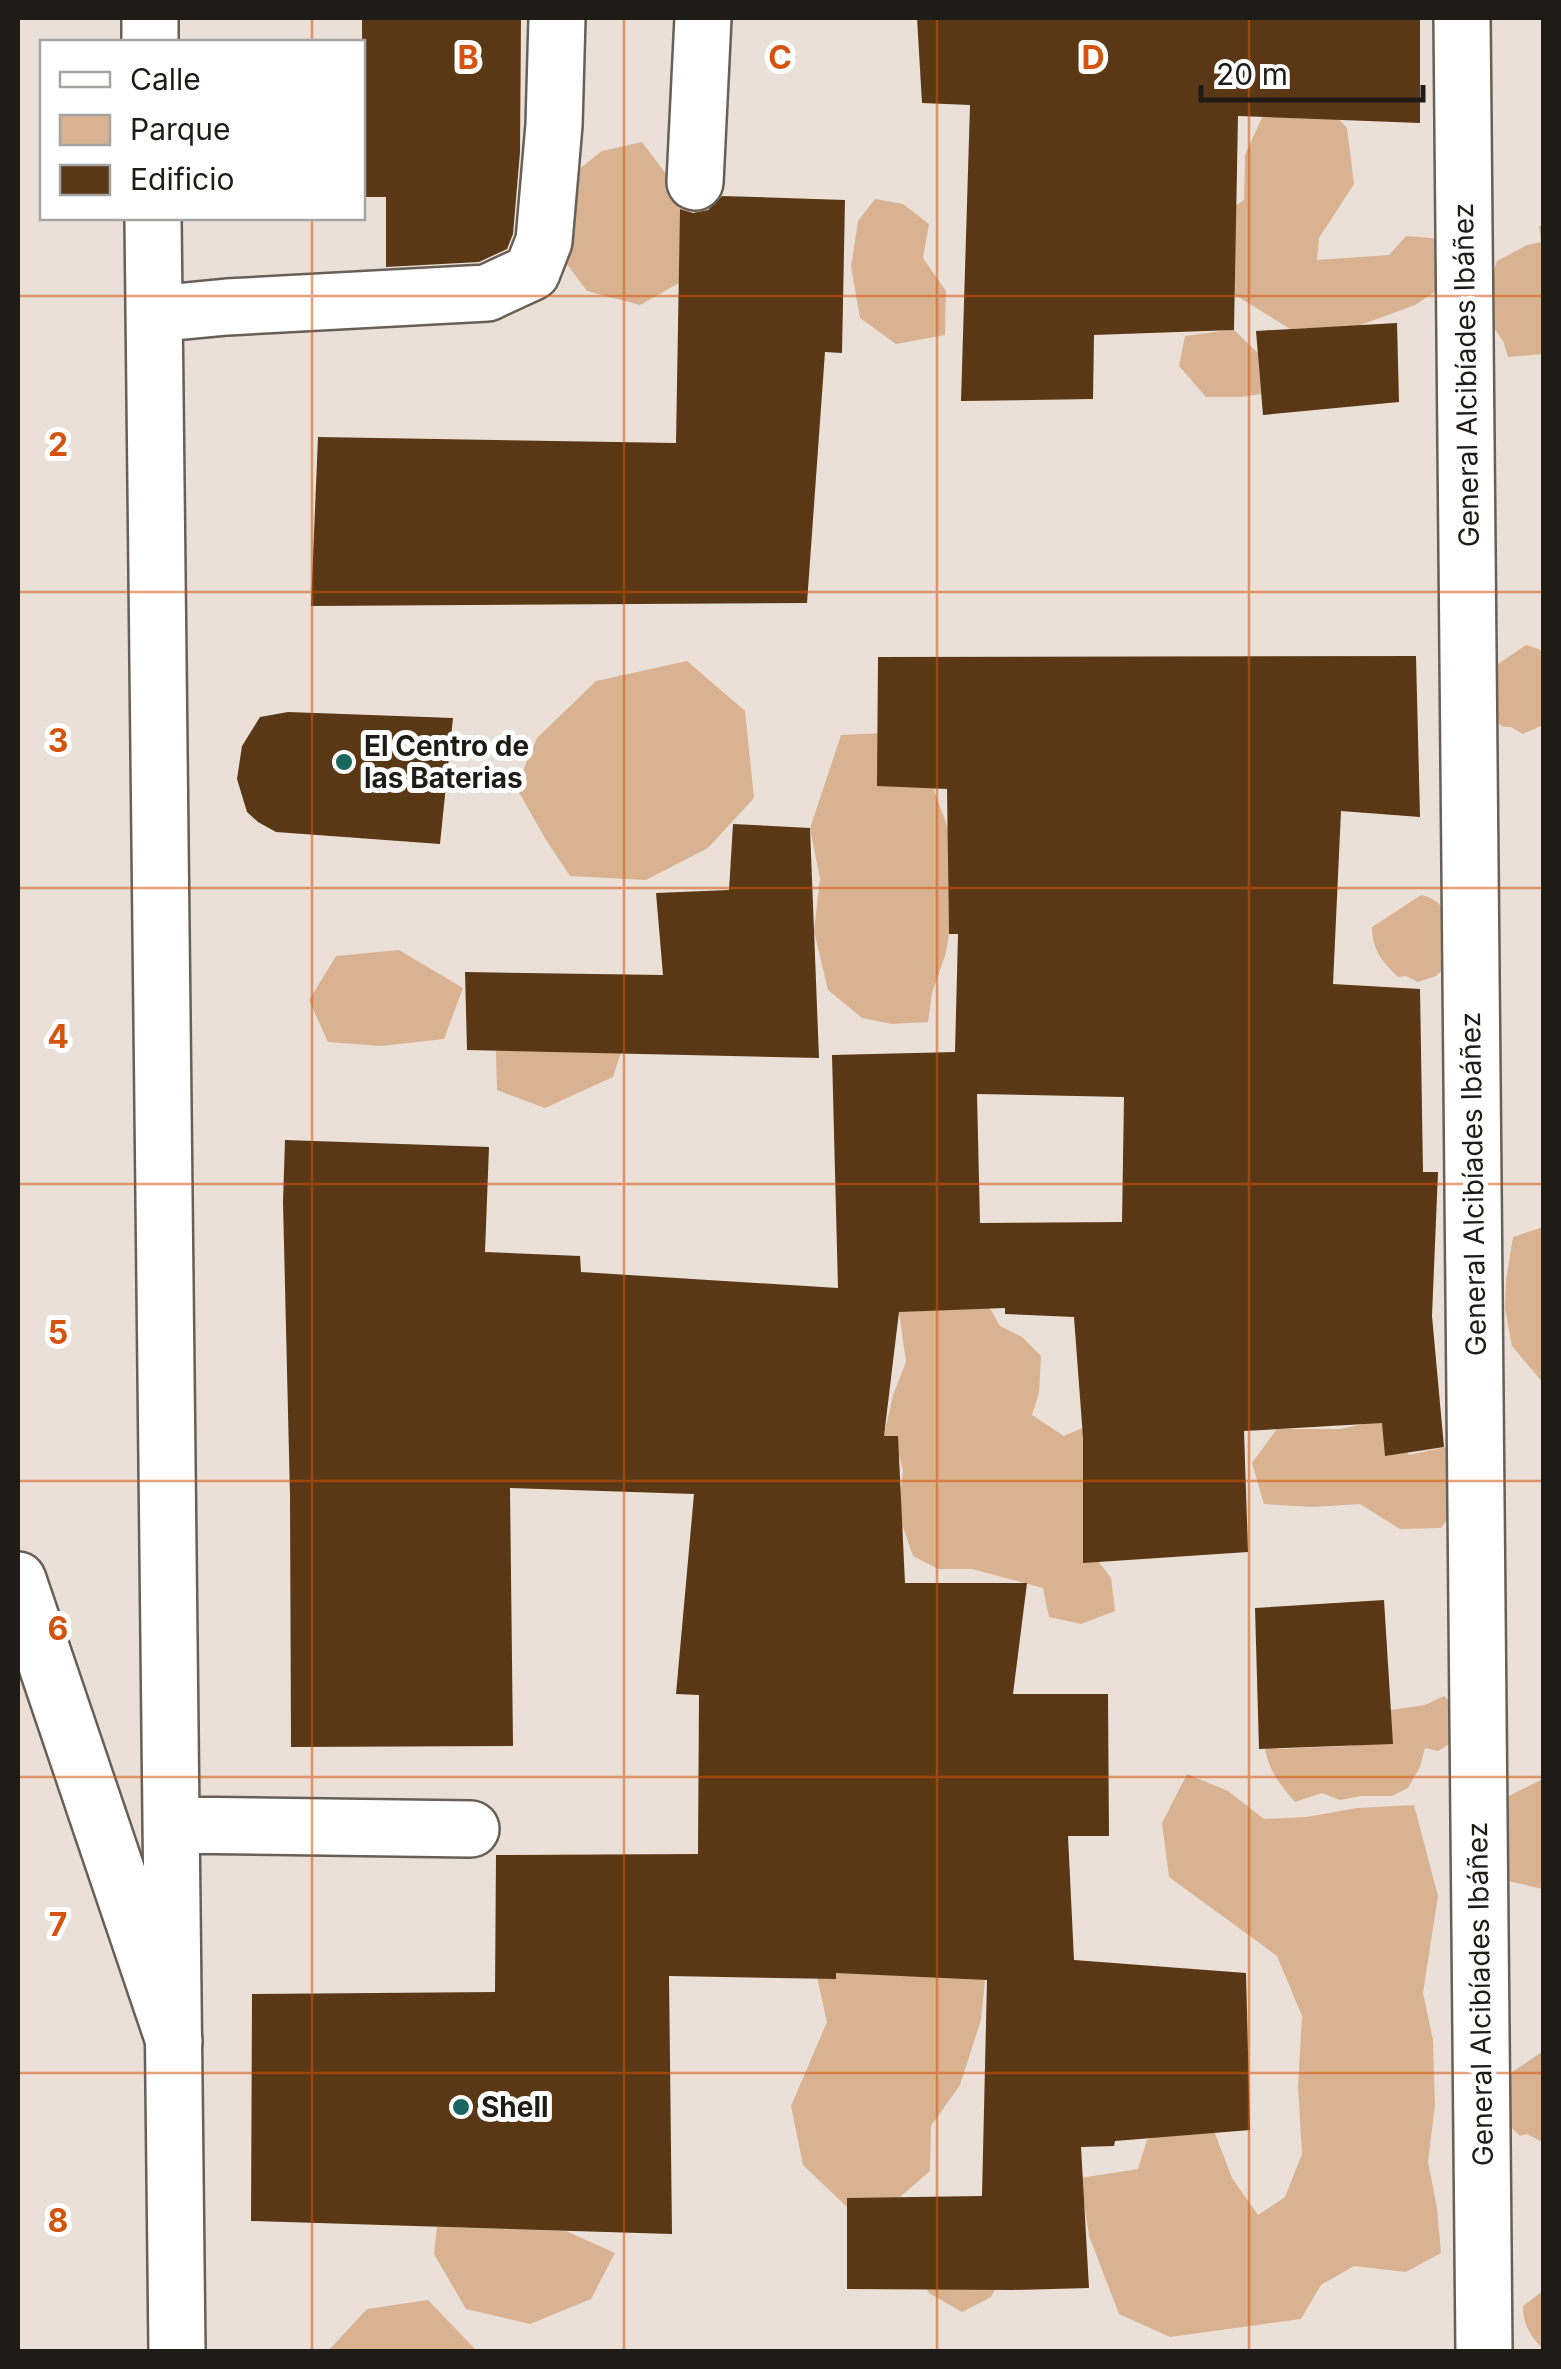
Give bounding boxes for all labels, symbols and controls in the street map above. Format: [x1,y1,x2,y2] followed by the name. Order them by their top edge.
[457,38,479,77] text: B
[768,38,792,77] text: C
[1081,38,1105,77] text: D
[40,40,365,220] legend
[1201,40,1424,102] scale bar
[1216,56,1288,92] text: 20 m
[130,61,201,97] text: Calle
[130,111,230,147] text: Parque
[130,161,234,197] text: Edificio
[1446,203,1486,547] street label: General Alcibíades Ibáñez
[48,425,68,464] text: 2
[48,721,68,760] text: 3
[364,729,529,795] place label: El Centro de las Baterias
[333,751,355,773] marker: El Centro de las Baterias
[1453,1012,1493,1356] street label: General Alcibíades Ibáñez
[47,1017,69,1056] text: 4
[48,1313,68,1352] text: 5
[48,1609,68,1648] text: 6
[1460,1822,1500,2166] street label: General Alcibíades Ibáñez
[49,1905,67,1944] text: 7
[481,2090,549,2124] place label: Shell
[450,2096,472,2118] marker: Shell
[48,2201,68,2240] text: 8

